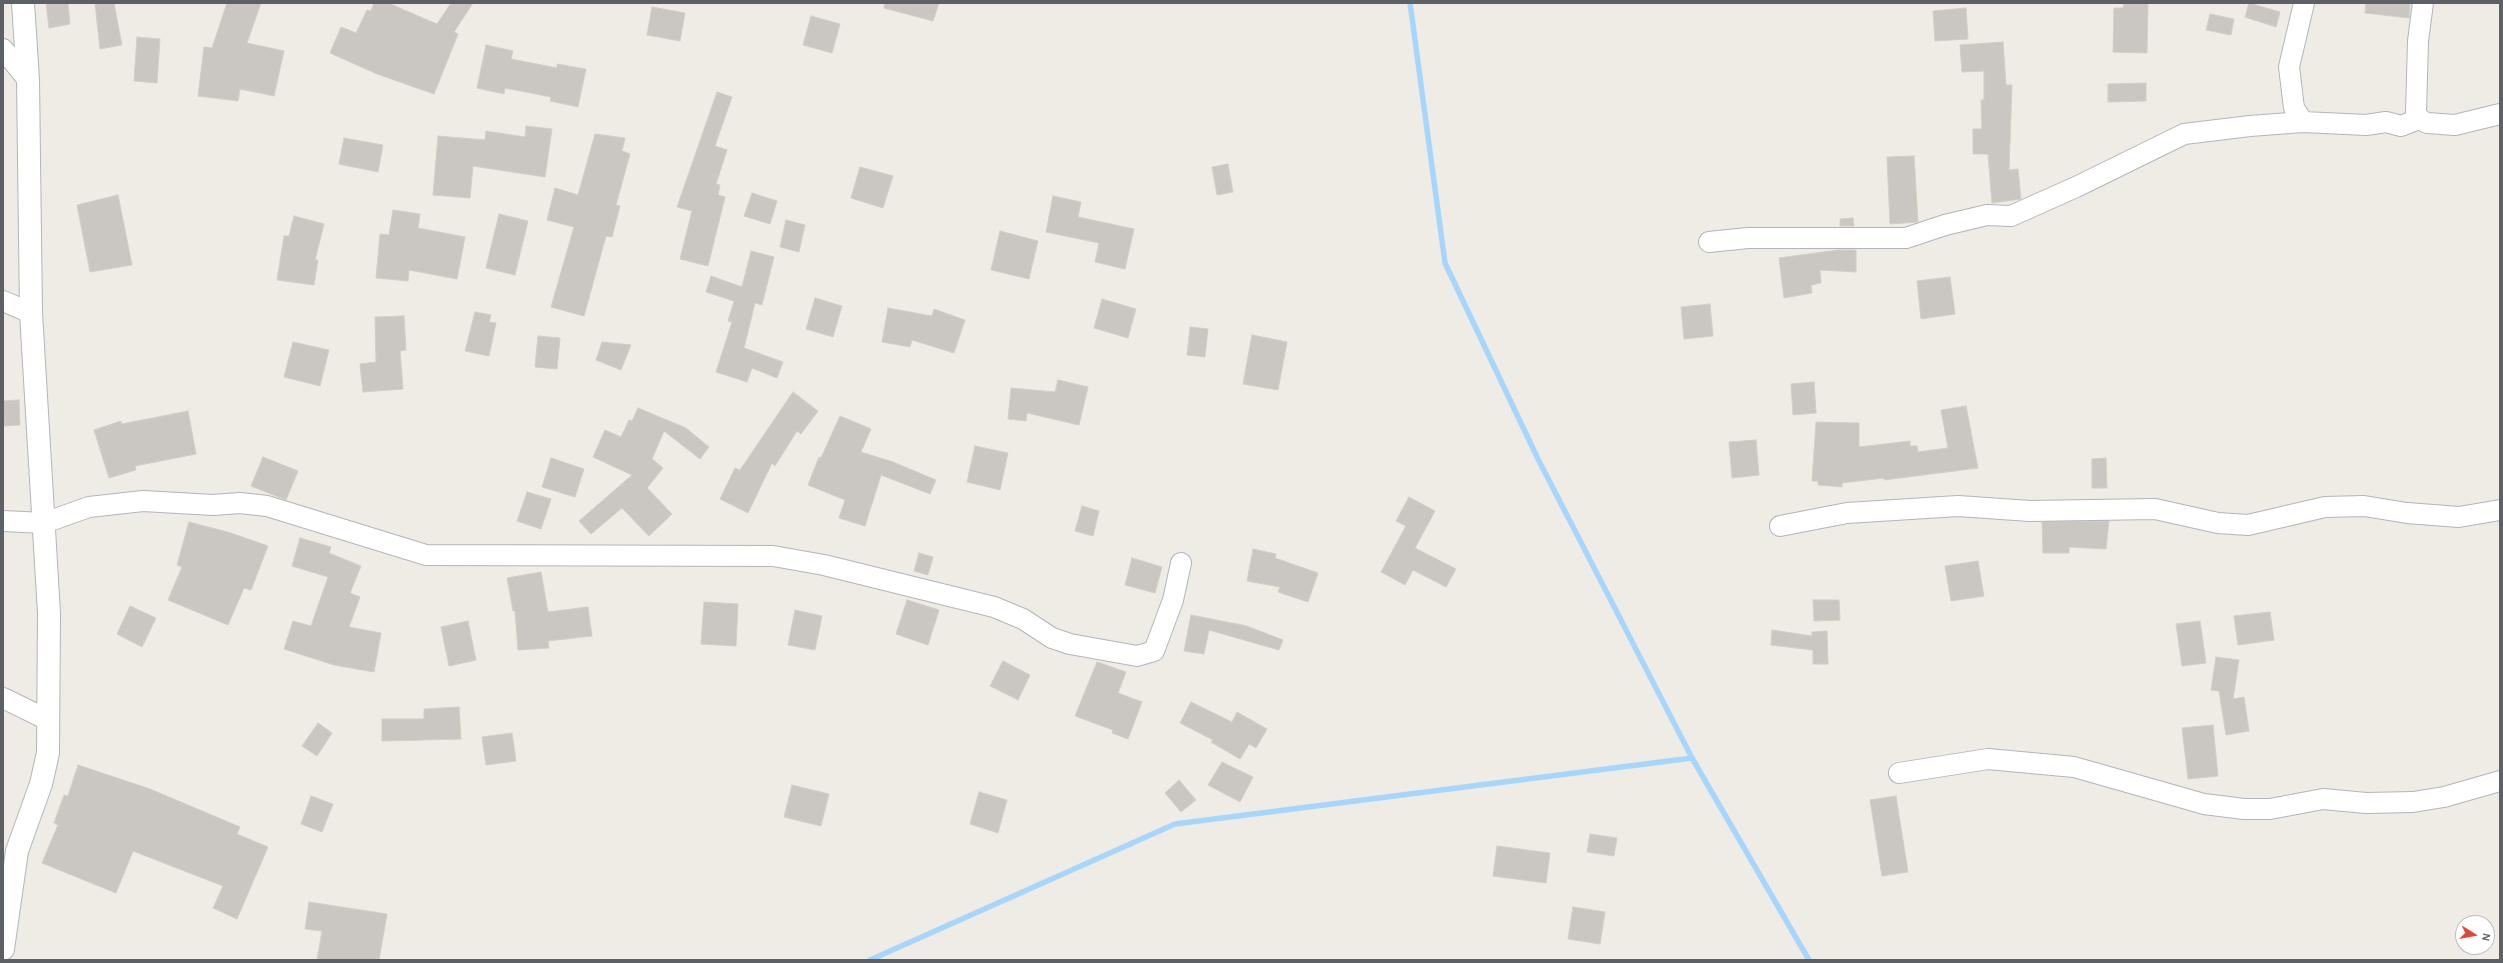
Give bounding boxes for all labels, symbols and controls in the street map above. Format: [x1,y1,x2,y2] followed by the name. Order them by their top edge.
[2455,915,2495,955] north arrow
[2480,932,2492,942] text: N

